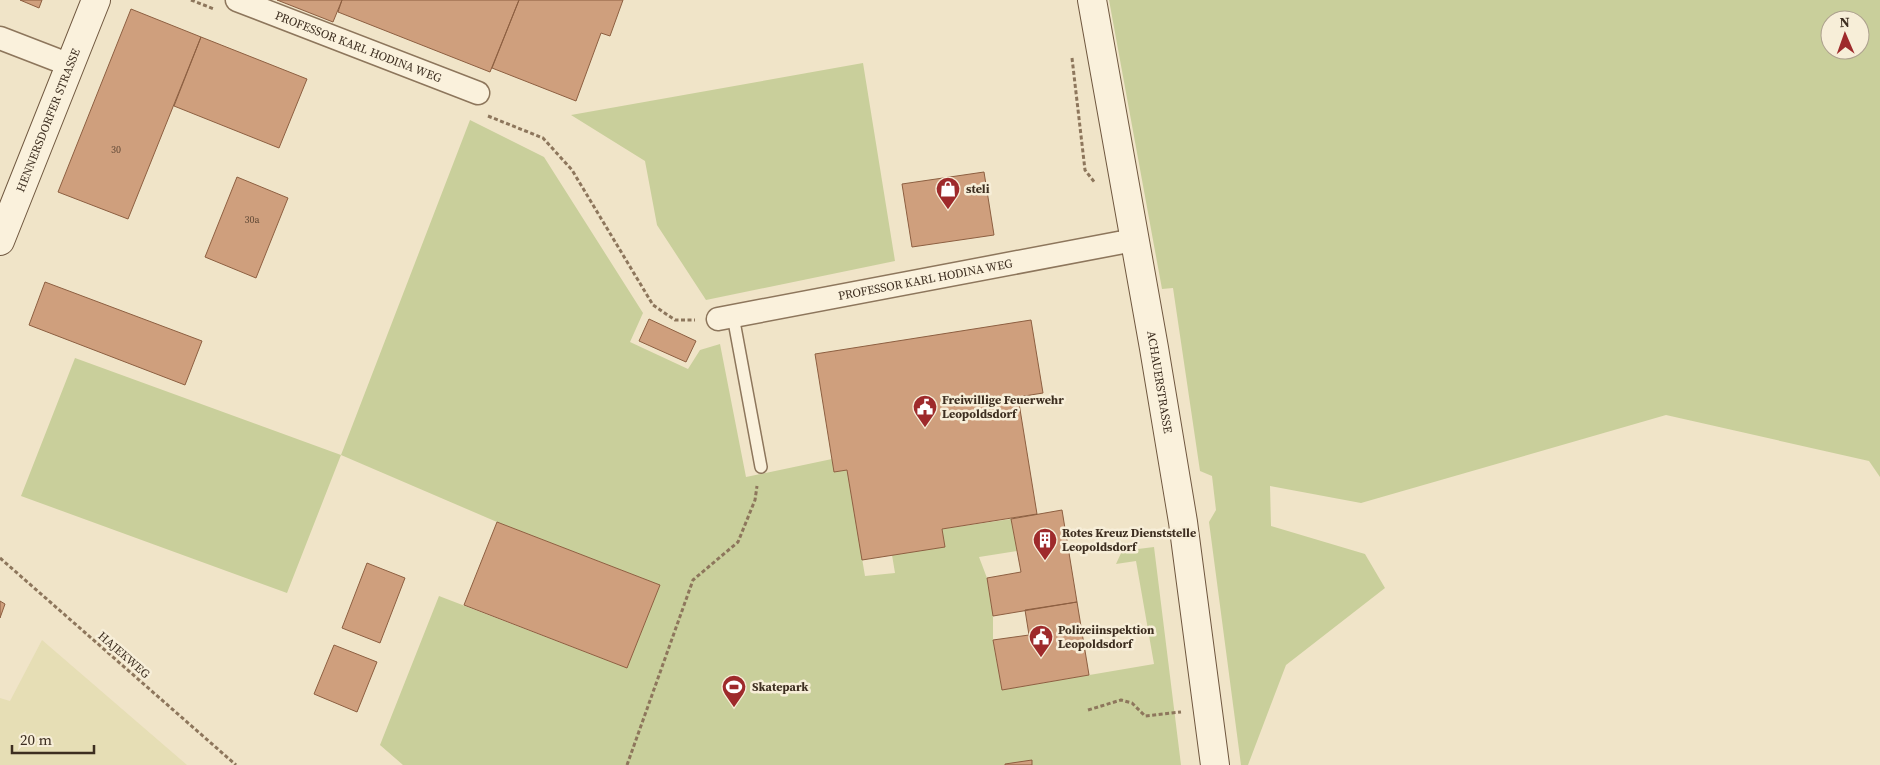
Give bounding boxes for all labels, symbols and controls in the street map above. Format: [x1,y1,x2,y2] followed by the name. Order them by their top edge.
[273,7,444,86] street label: PROFESSOR KARL HODINA WEG
[1820,10,1870,60] north arrow
[1839,12,1850,32] text: N
[12,46,84,194] street label: HENNERSDORFER STRASSE
[111,143,121,156] house number: 30
[935,176,961,210] shop icon: steli
[966,181,990,197] place label: steli
[244,213,260,226] house number: 30a
[837,255,1014,304] street label: PROFESSOR KARL HODINA WEG
[1143,330,1176,435] street label: ACHAUERSTRASSE
[942,392,1064,422] place label: Freiwillige Feuerwehr Leopoldsdorf
[912,394,938,428] public building icon: Freiwillige Feuerwehr Leopoldsdorf
[1062,525,1196,555] place label: Rotes Kreuz Dienststelle Leopoldsdorf
[1032,527,1058,561] building icon: Rotes Kreuz Dienststelle Leopoldsdorf
[1058,622,1155,652] place label: Polizeiinspektion Leopoldsdorf
[1028,624,1054,658] public building icon: Polizeiinspektion Leopoldsdorf
[95,628,153,682] street label: HAJEKWEG
[721,674,747,708] sports icon: Skatepark
[752,679,809,695] place label: Skatepark
[12,722,95,754] scale bar
[20,729,52,750] text: 20 m

